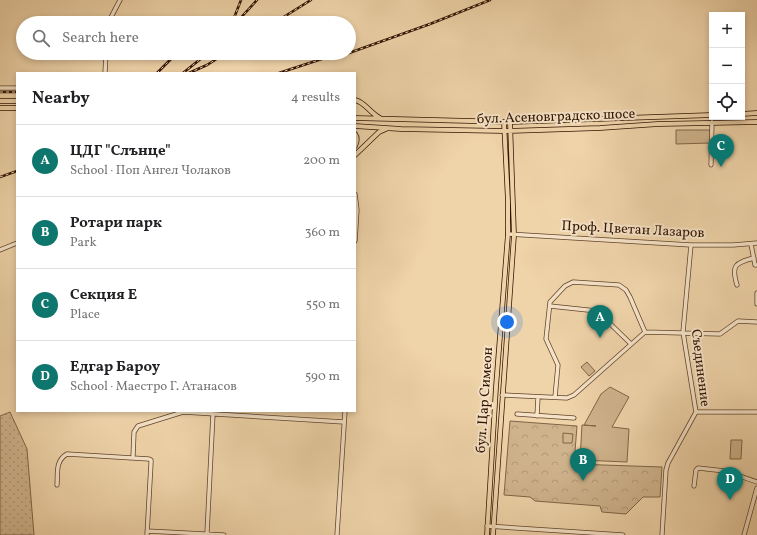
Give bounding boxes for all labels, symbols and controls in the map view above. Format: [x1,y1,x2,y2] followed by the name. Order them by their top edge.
[709,12,745,120] map controls
[709,12,745,48] button: +
[16,16,356,60] search box
[30,27,52,49] icon: search
[62,28,139,49] text: Search here
[709,48,745,84] button: −
[709,84,745,120] button: locate
[32,87,90,110] text: Nearby
[291,89,340,107] text: 4 results
[476,105,636,129] street label: бул. Асеновградско шосе
[708,134,734,167] pin: C
[70,141,171,162] text: ЦДГ "Слънце"
[40,152,50,170] text: A
[303,152,340,170] text: 200 m
[70,162,231,180] text: School · Поп Ангел Чолаков
[70,213,162,234] text: Ротари парк
[561,217,705,243] street label: Проф. Цветан Лазаров
[41,224,49,242] text: B
[305,224,340,242] text: 360 m
[70,234,97,252] text: Park
[70,285,137,306] text: Секция E
[41,296,49,314] text: C
[306,296,340,314] text: 550 m
[587,305,613,338] pin: A
[70,306,100,324] text: Place
[497,312,517,332] your location
[686,328,714,408] street label: Съединение
[472,346,498,454] street label: бул. Цар Симеон
[70,357,160,378] text: Едгар Бароу
[40,368,50,386] text: D
[305,368,340,386] text: 590 m
[70,378,237,396] text: School · Маестро Г. Атанасов
[570,448,596,481] pin: B
[717,467,743,500] pin: D

